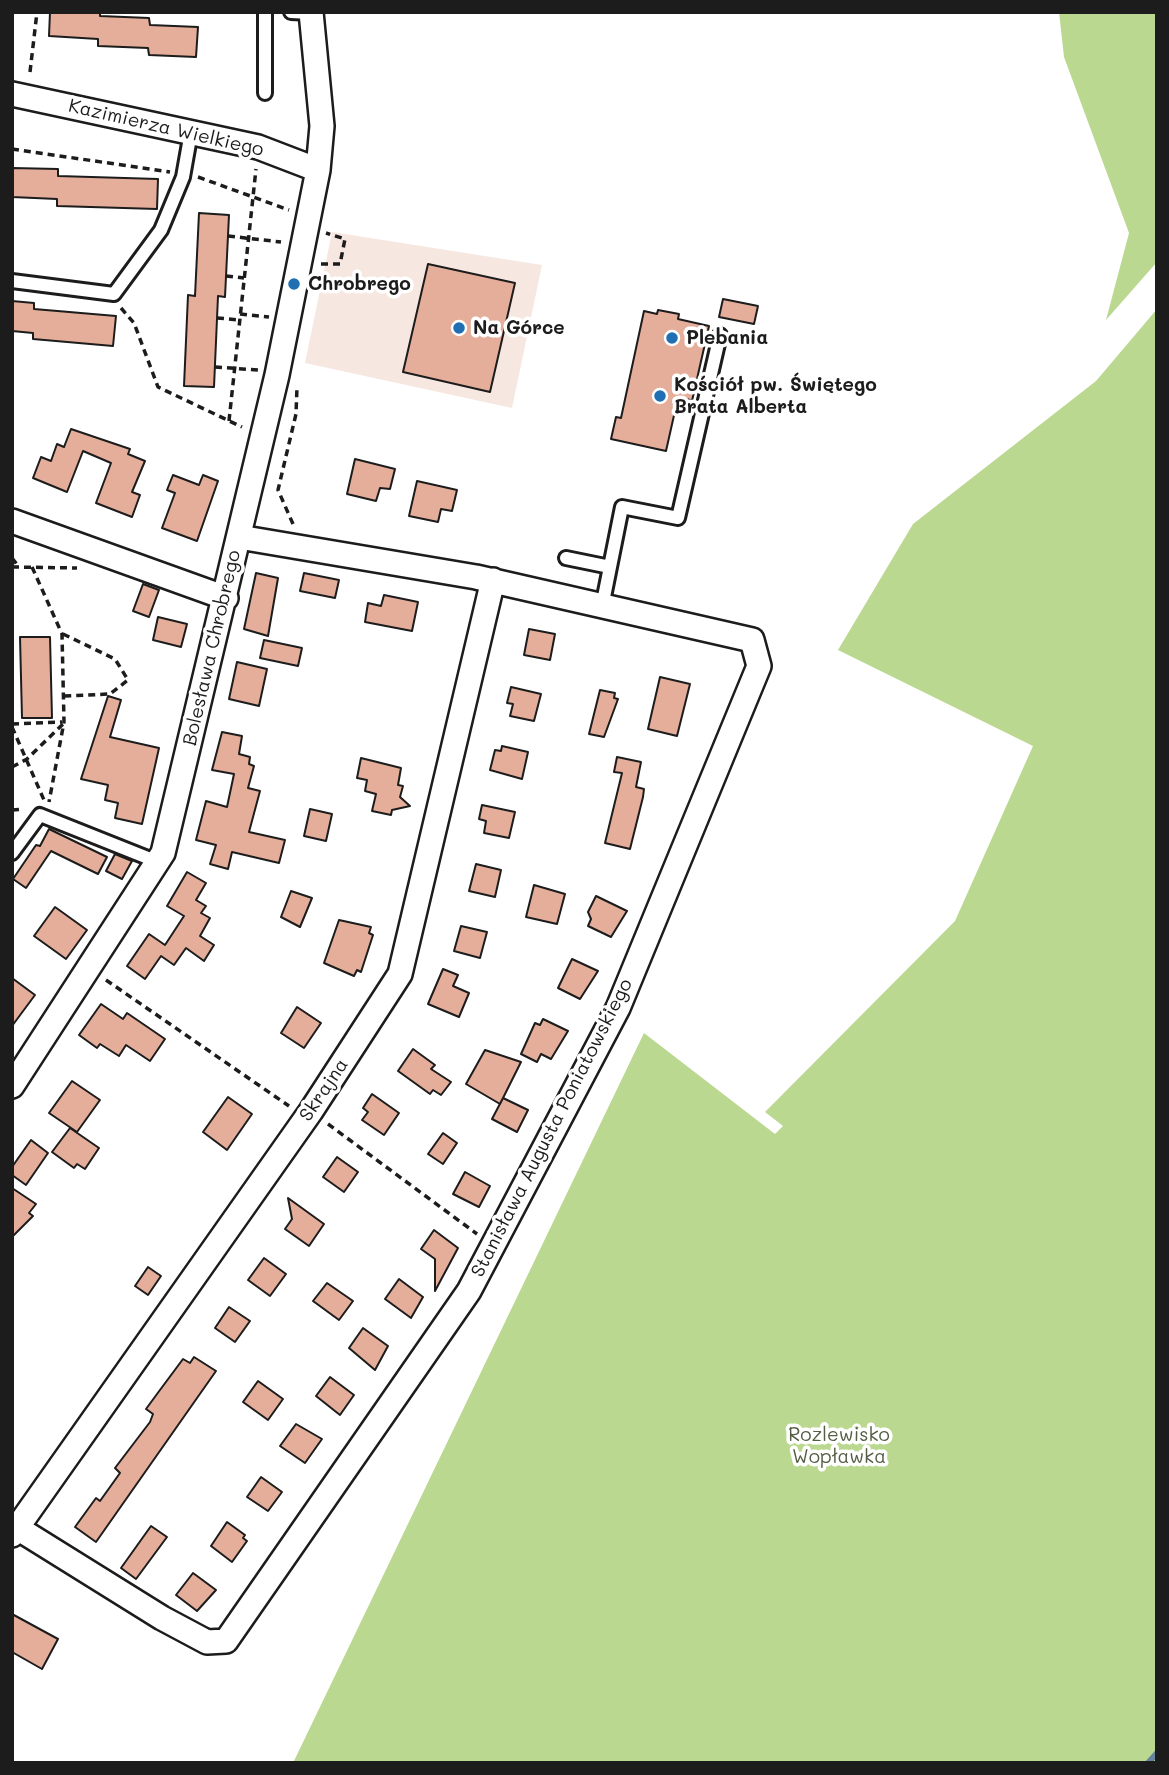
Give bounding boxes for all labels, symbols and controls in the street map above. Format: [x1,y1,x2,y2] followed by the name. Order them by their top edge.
[66,94,266,162] street label: Kazimierza Wielkiego
[308,273,411,295] place label: Chrobrego
[286,276,302,292] marker: Chrobrego
[473,317,565,339] place label: Na Górce
[451,320,467,336] marker: Na Górce
[686,327,768,349] place label: Plebania
[664,330,680,346] marker: Plebania
[674,374,877,418] place label: Kościół pw. Świętego Brata Alberta
[652,388,668,404] marker: Kościół pw. Świętego Brata Alberta
[178,548,246,748] street label: Bolesława Chrobrego
[466,975,638,1281] street label: Stanisława Augusta Poniatowskiego
[295,1054,353,1126] street label: Skrajna
[788,1424,890,1468] park label: Rozlewisko Wopławka

